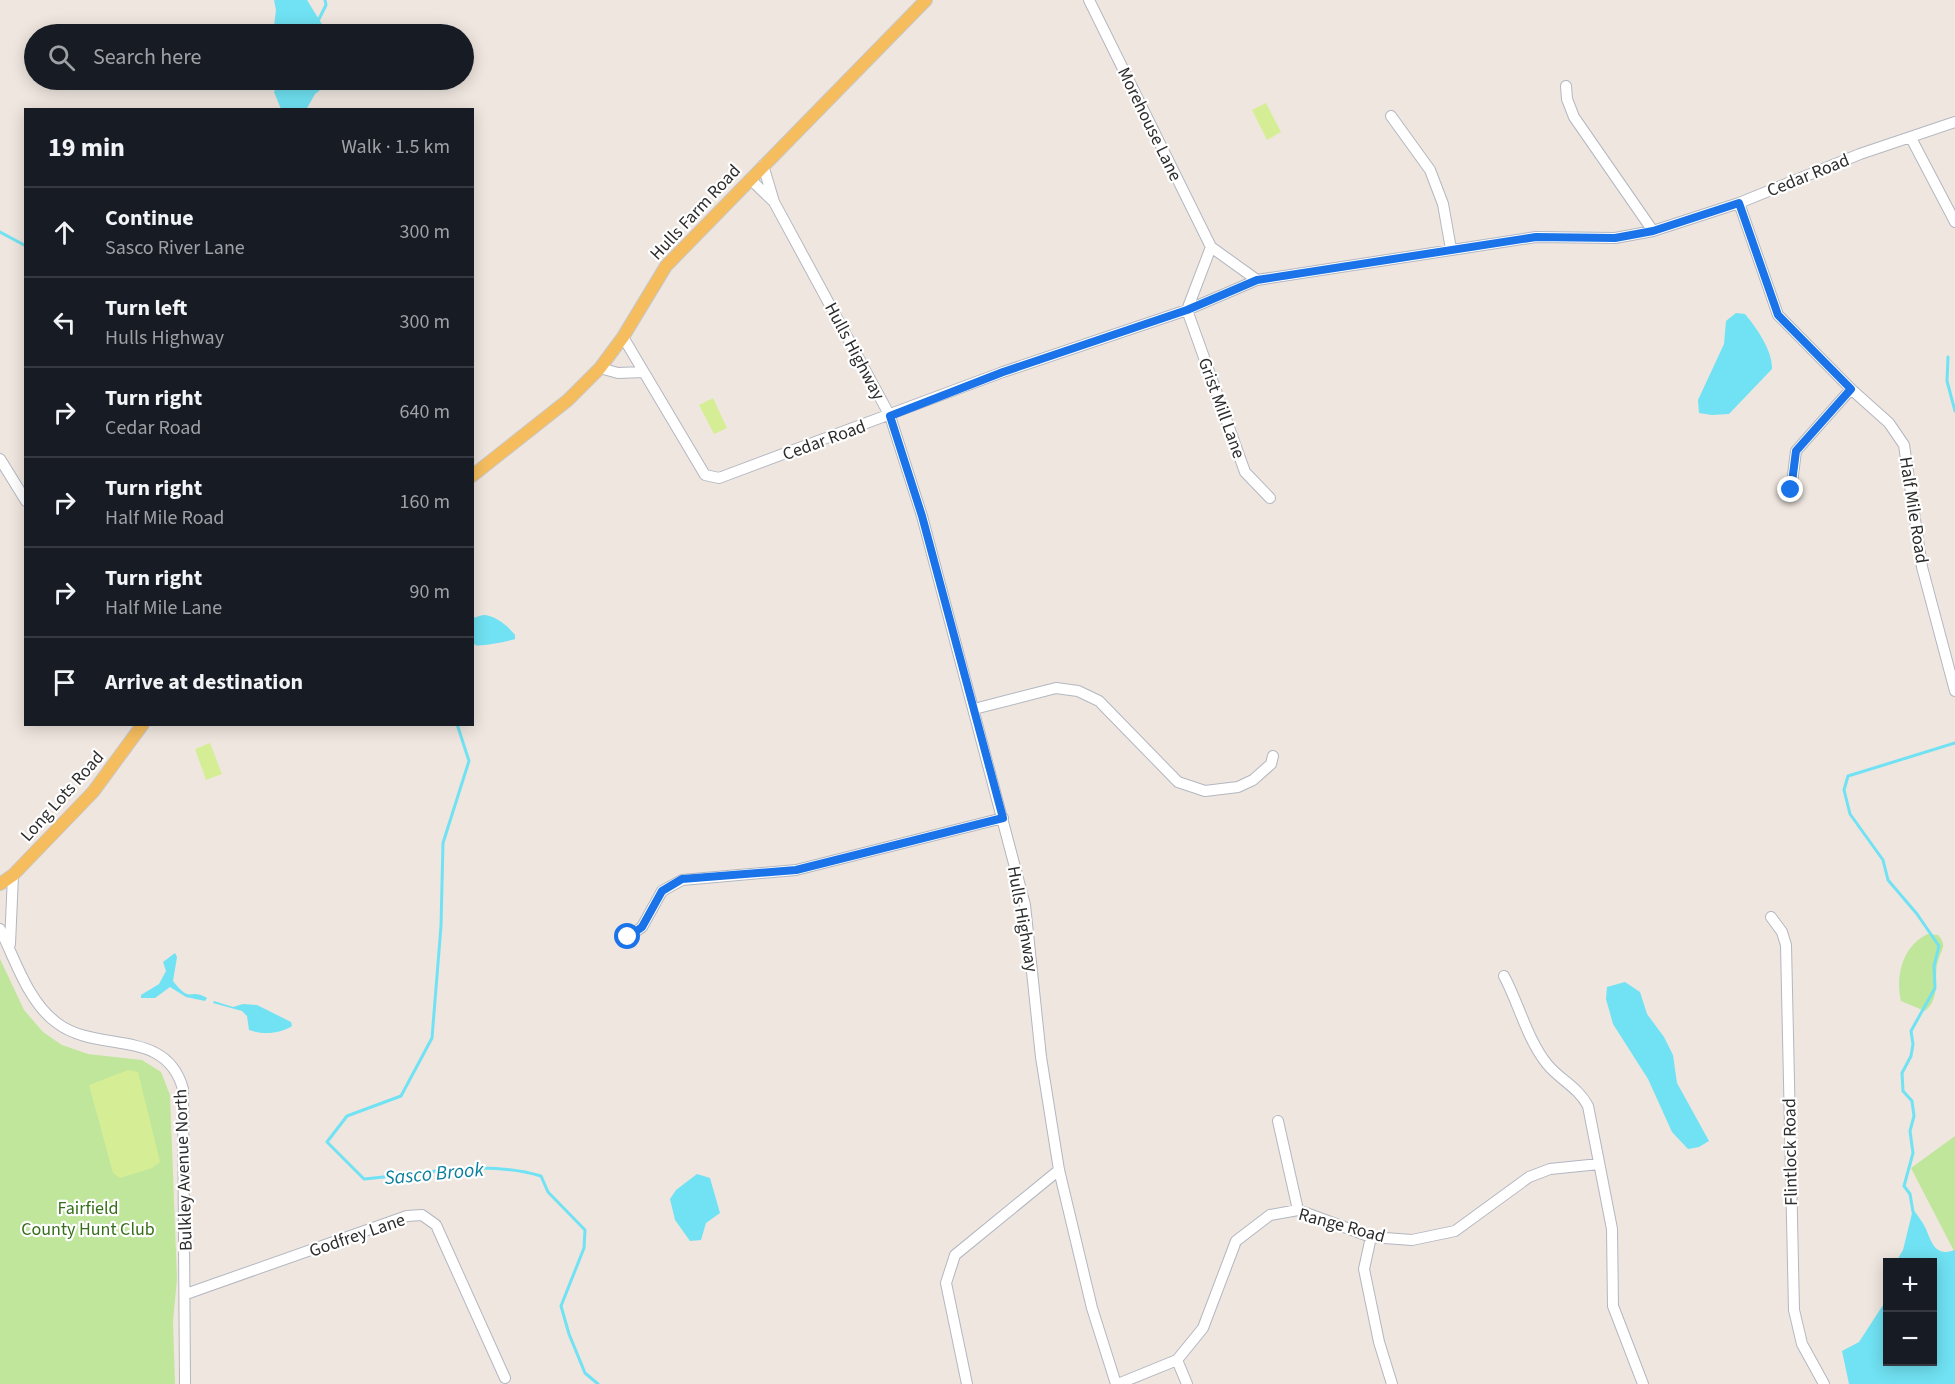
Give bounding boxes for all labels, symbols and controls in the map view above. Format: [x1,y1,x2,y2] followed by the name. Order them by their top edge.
[24,24,474,90] search box
[45,41,78,74] icon: search
[93,41,201,73] text: Search here
[1111,63,1188,185] street label: Morehouse Lane
[48,129,125,166] text: 19 min
[341,133,450,161] text: Walk · 1.5 km
[1763,148,1853,203] street label: Cedar Road
[644,159,746,266] street label: Hulls Farm Road
[105,202,194,234] text: Continue
[48,216,81,249] icon: ahead
[400,218,450,246] text: 300 m
[105,234,245,262] text: Sasco River Lane
[105,292,187,324] text: Turn left
[818,298,891,405] street label: Hulls Highway
[48,306,81,339] icon: left
[400,308,450,336] text: 300 m
[105,324,224,352] text: Hulls Highway
[1192,354,1251,462] street label: Grist Mill Lane
[105,382,202,414] text: Turn right
[48,396,81,429] icon: right
[400,398,450,426] text: 640 m
[105,414,201,442] text: Cedar Road
[779,414,869,467] street label: Cedar Road
[1893,455,1934,565] street label: Half Mile Road
[105,472,202,504] text: Turn right
[1777,476,1803,502] route end
[48,486,81,519] icon: right
[400,488,450,516] text: 160 m
[105,504,224,532] text: Half Mile Road
[105,562,202,594] text: Turn right
[48,576,81,609] icon: right
[410,578,450,606] text: 90 m
[105,594,222,622] text: Half Mile Lane
[48,666,81,699] icon: arrive
[105,666,303,698] text: Arrive at destination
[15,745,110,847] street label: Long Lots Road
[1001,864,1044,975] street label: Hulls Highway
[614,923,640,949] route start
[168,1089,199,1251] street label: Bulkley Avenue North
[1777,1098,1804,1206] street label: Flintlock Road
[383,1156,485,1192] water label: Sasco Brook
[21,1196,155,1242] park label: Fairfield County Hunt Club
[1296,1202,1388,1249] street label: Range Road
[306,1207,408,1264] street label: Godfrey Lane
[1883,1258,1937,1366] map controls
[1883,1258,1937,1312] button: +
[1883,1312,1937,1366] button: −

